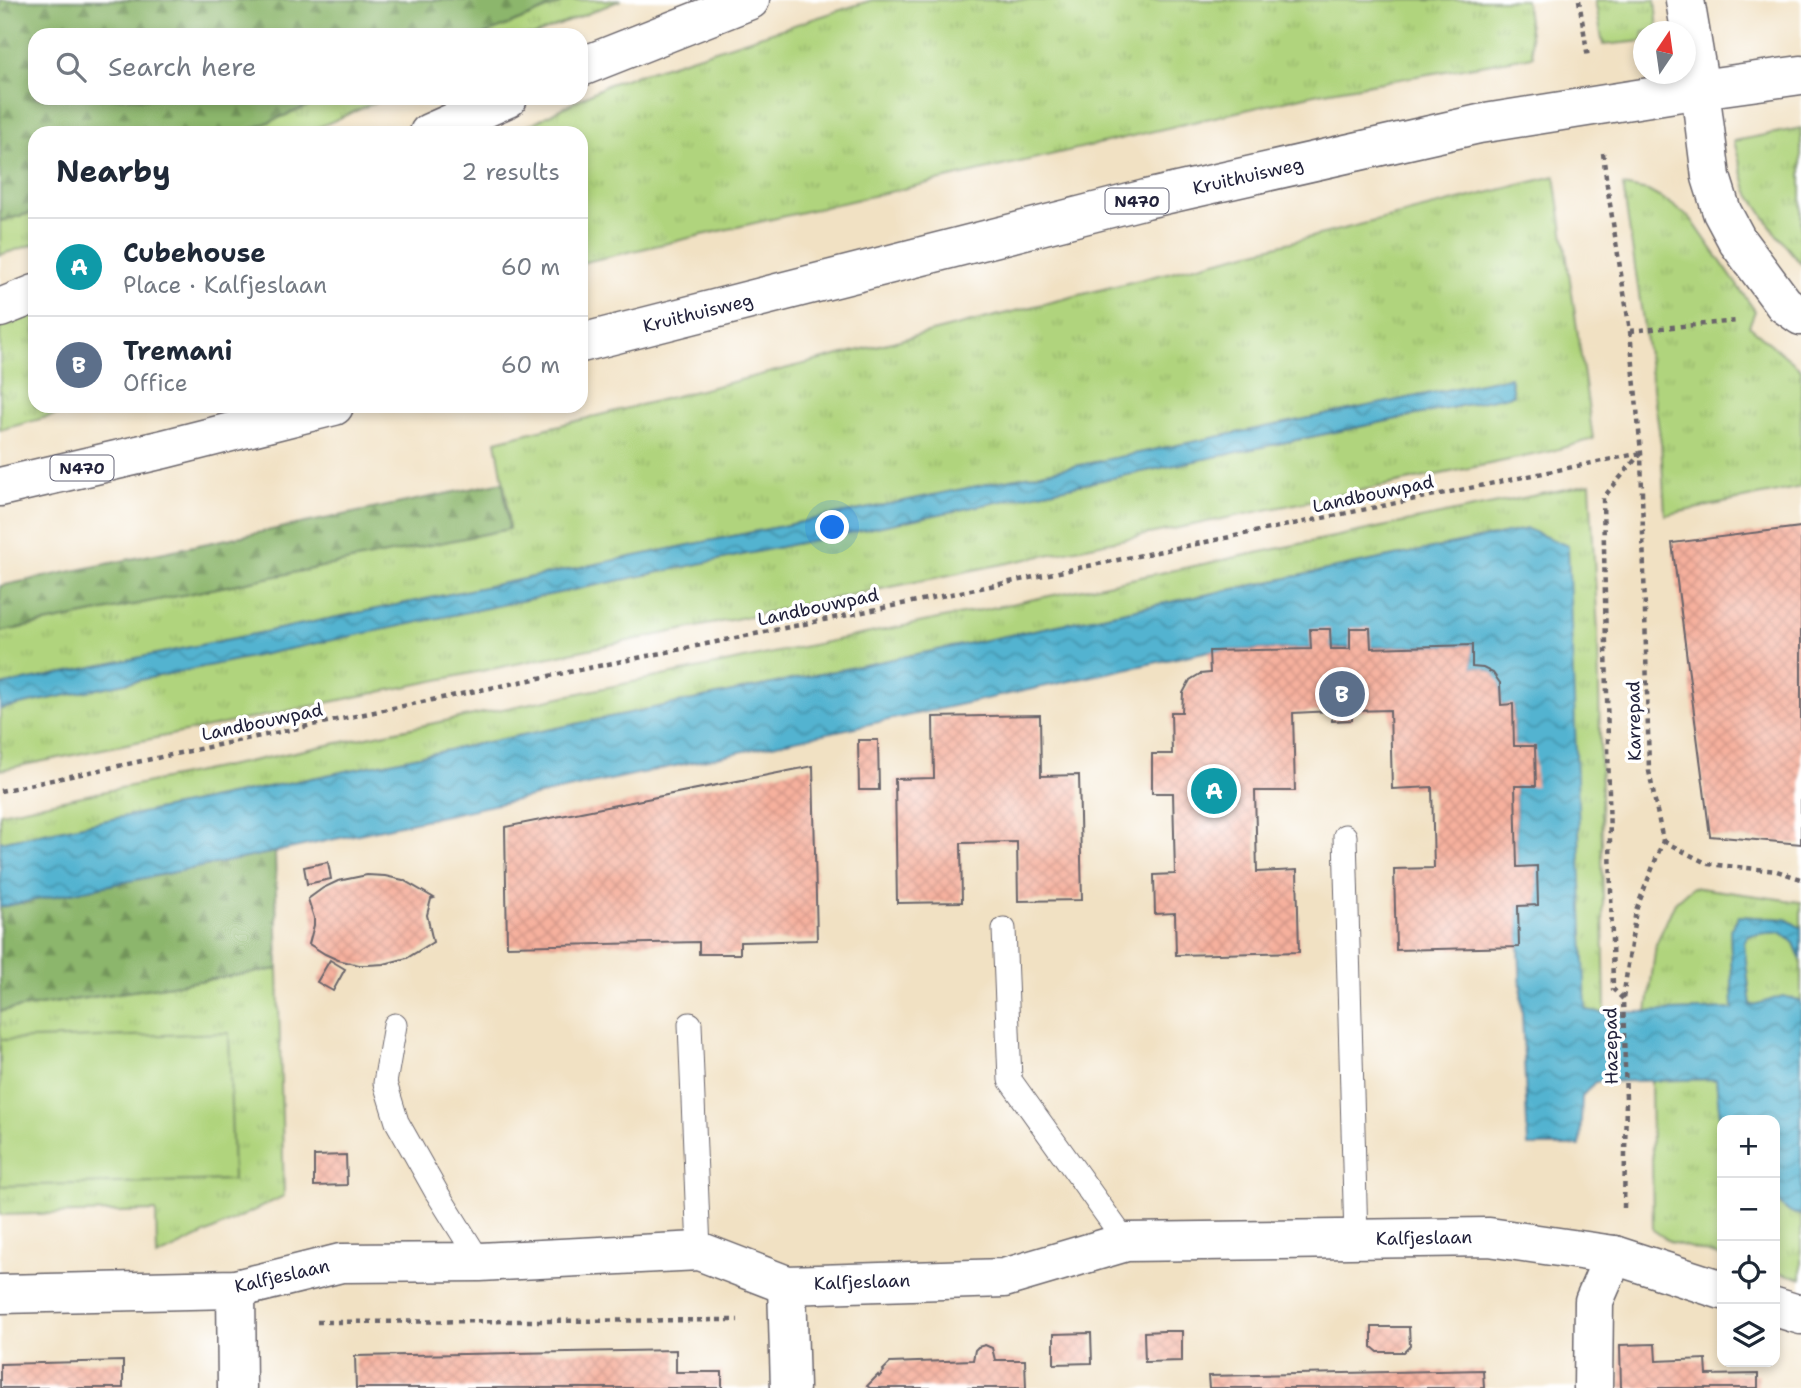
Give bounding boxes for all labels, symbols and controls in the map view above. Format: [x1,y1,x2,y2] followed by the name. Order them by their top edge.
[1633,21,1696,84] north arrow
[28,28,588,105] search box
[52,48,90,86] icon: search
[108,49,257,84] text: Search here
[56,151,171,192] text: Nearby
[1190,152,1306,200] street label: Kruithuisweg
[461,157,560,187] text: 2 results
[1106,188,1168,214] road number: N470
[123,235,266,270] text: Cubehouse
[70,252,88,282] text: A
[501,252,560,282] text: 60 m
[123,270,327,300] text: Place · Kalfjeslaan
[640,288,756,338] street label: Kruithuisweg
[123,333,232,368] text: Tremani
[72,350,86,380] text: B
[501,350,560,380] text: 60 m
[123,368,188,398] text: Office
[50,456,114,481] road number: N470
[1310,469,1436,519] street label: Landbouwpad
[815,510,849,544] your location
[755,582,881,632] street label: Landbouwpad
[1319,668,1365,720] pin: B
[1621,681,1647,761] street label: Karrepad
[199,697,325,747] street label: Landbouwpad
[1191,765,1237,817] pin: A
[1598,1007,1624,1085] street label: Hazepad
[1717,1115,1780,1367] map controls
[1717,1115,1780,1178] button: +
[1717,1178,1780,1241] button: −
[1376,1225,1472,1251] street label: Kalfjeslaan
[1717,1241,1780,1304] button: locate
[232,1253,332,1299] street label: Kalfjeslaan
[813,1268,911,1296] street label: Kalfjeslaan
[1717,1304,1780,1367] button: layers

